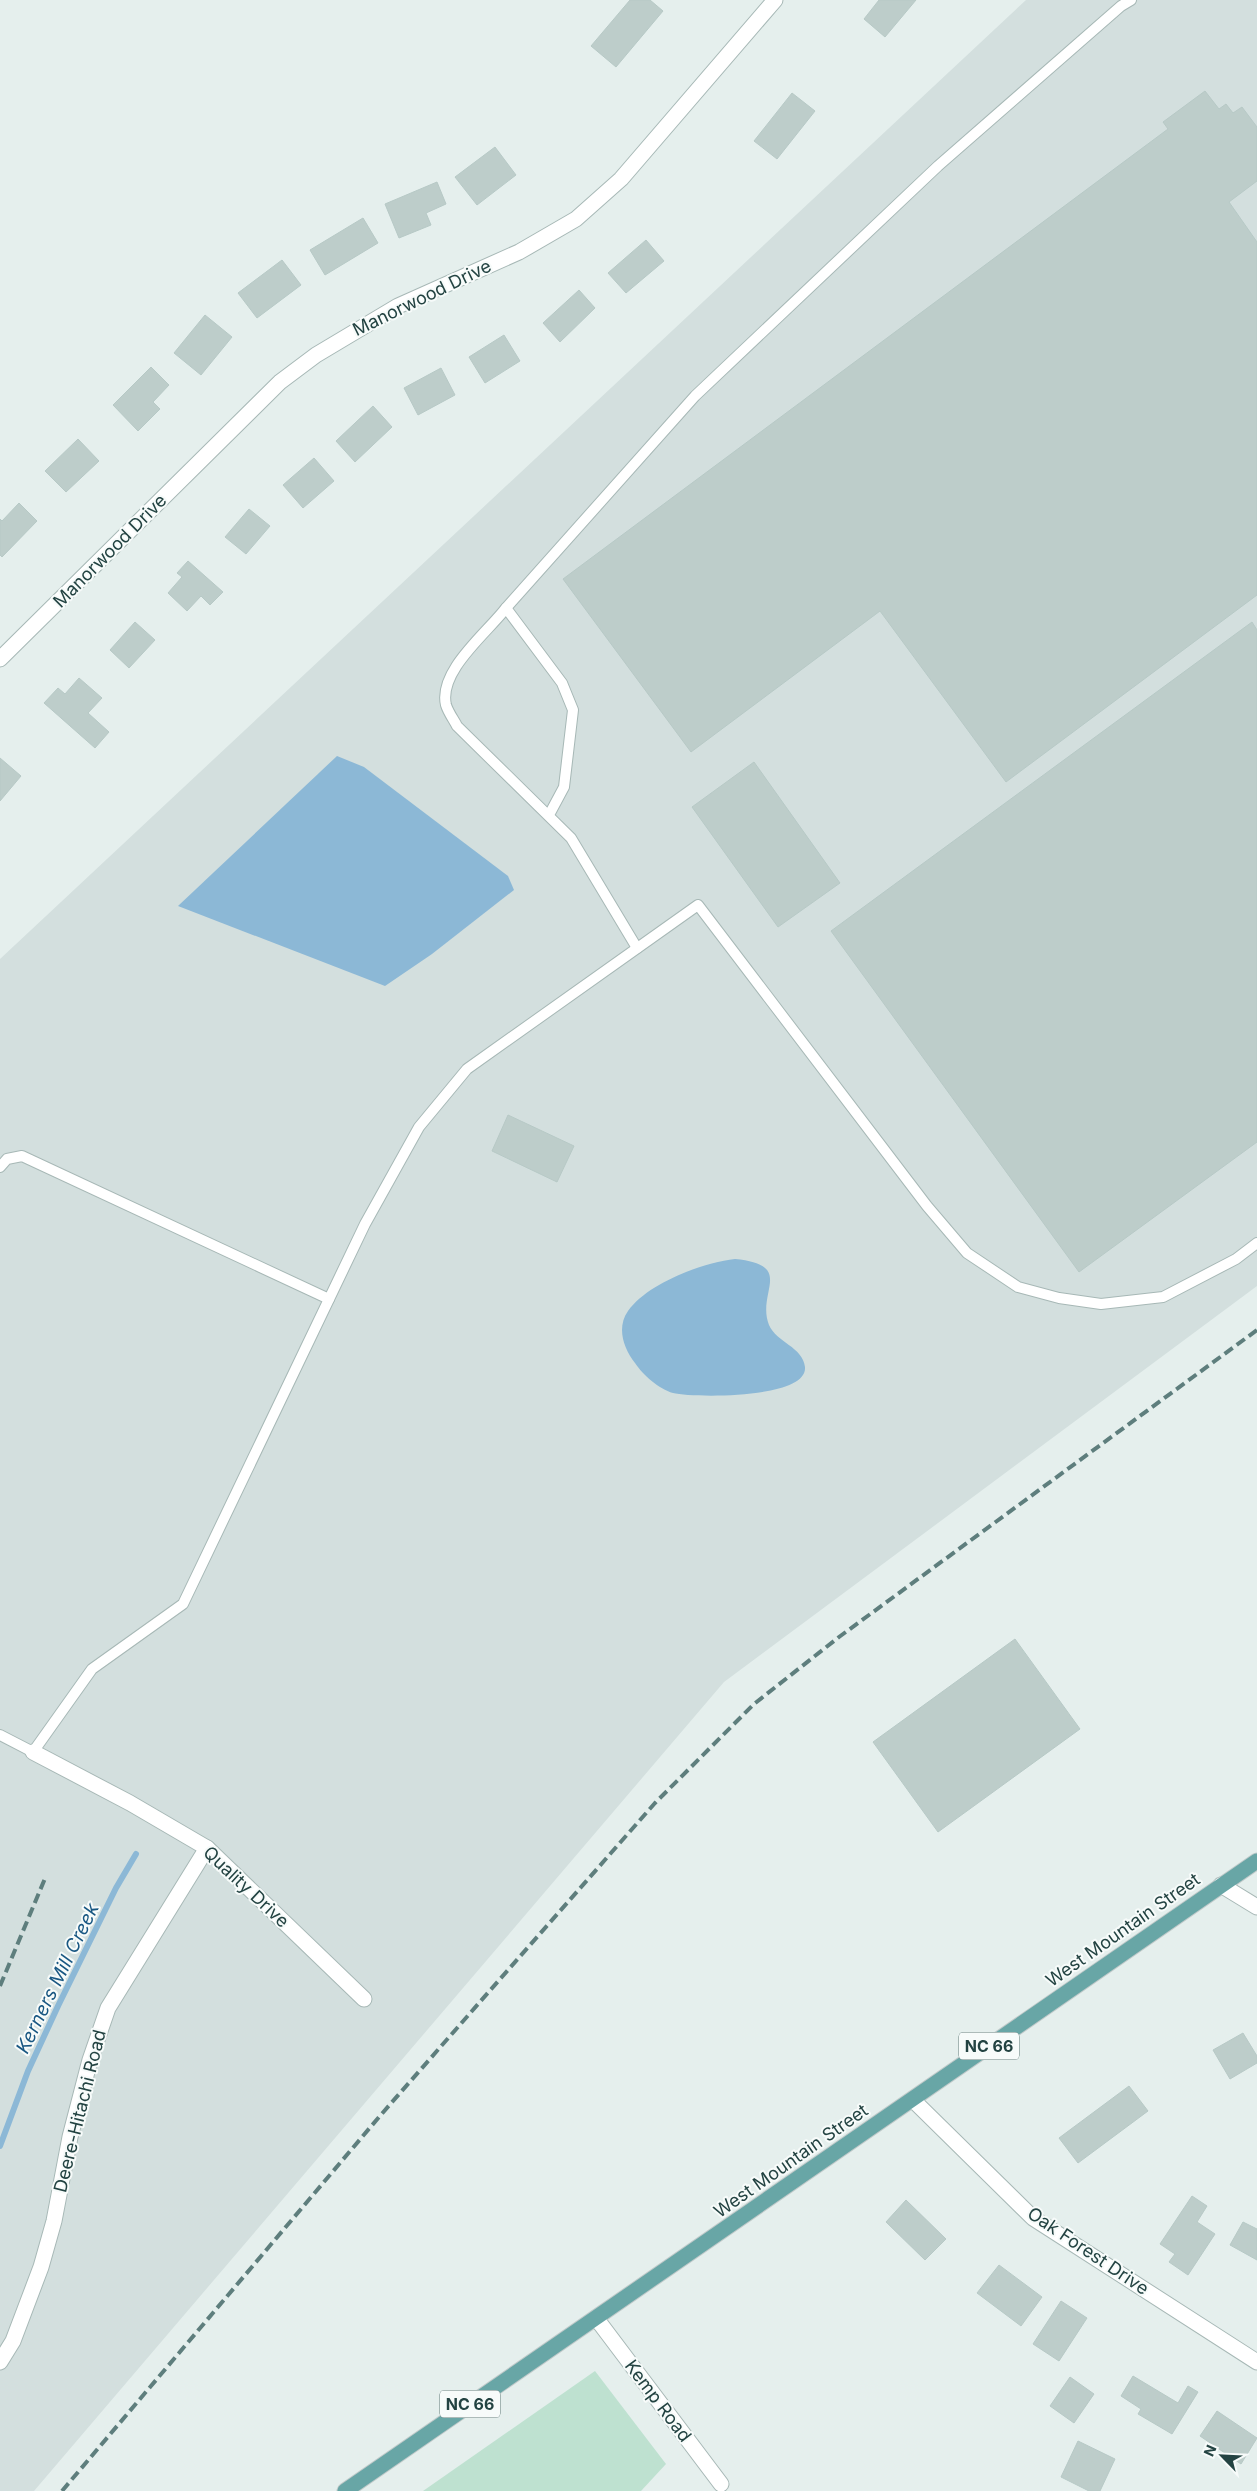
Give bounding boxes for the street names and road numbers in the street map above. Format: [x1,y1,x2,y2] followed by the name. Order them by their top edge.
[349,255,494,340] street label: Manorwood Drive
[49,490,171,612] street label: Manorwood Drive
[199,1842,293,1932] street label: Quality Drive
[1042,1868,1204,1991] street label: West Mountain Street
[49,2027,110,2194] street label: Deere-Hitachi Road
[959,2032,1019,2060] road number: NC 66
[710,2099,872,2222] street label: West Mountain Street
[1024,2202,1153,2299] street label: Oak Forest Drive
[621,2356,696,2446] street label: Kemp Road
[440,2390,500,2418] road number: NC 66

